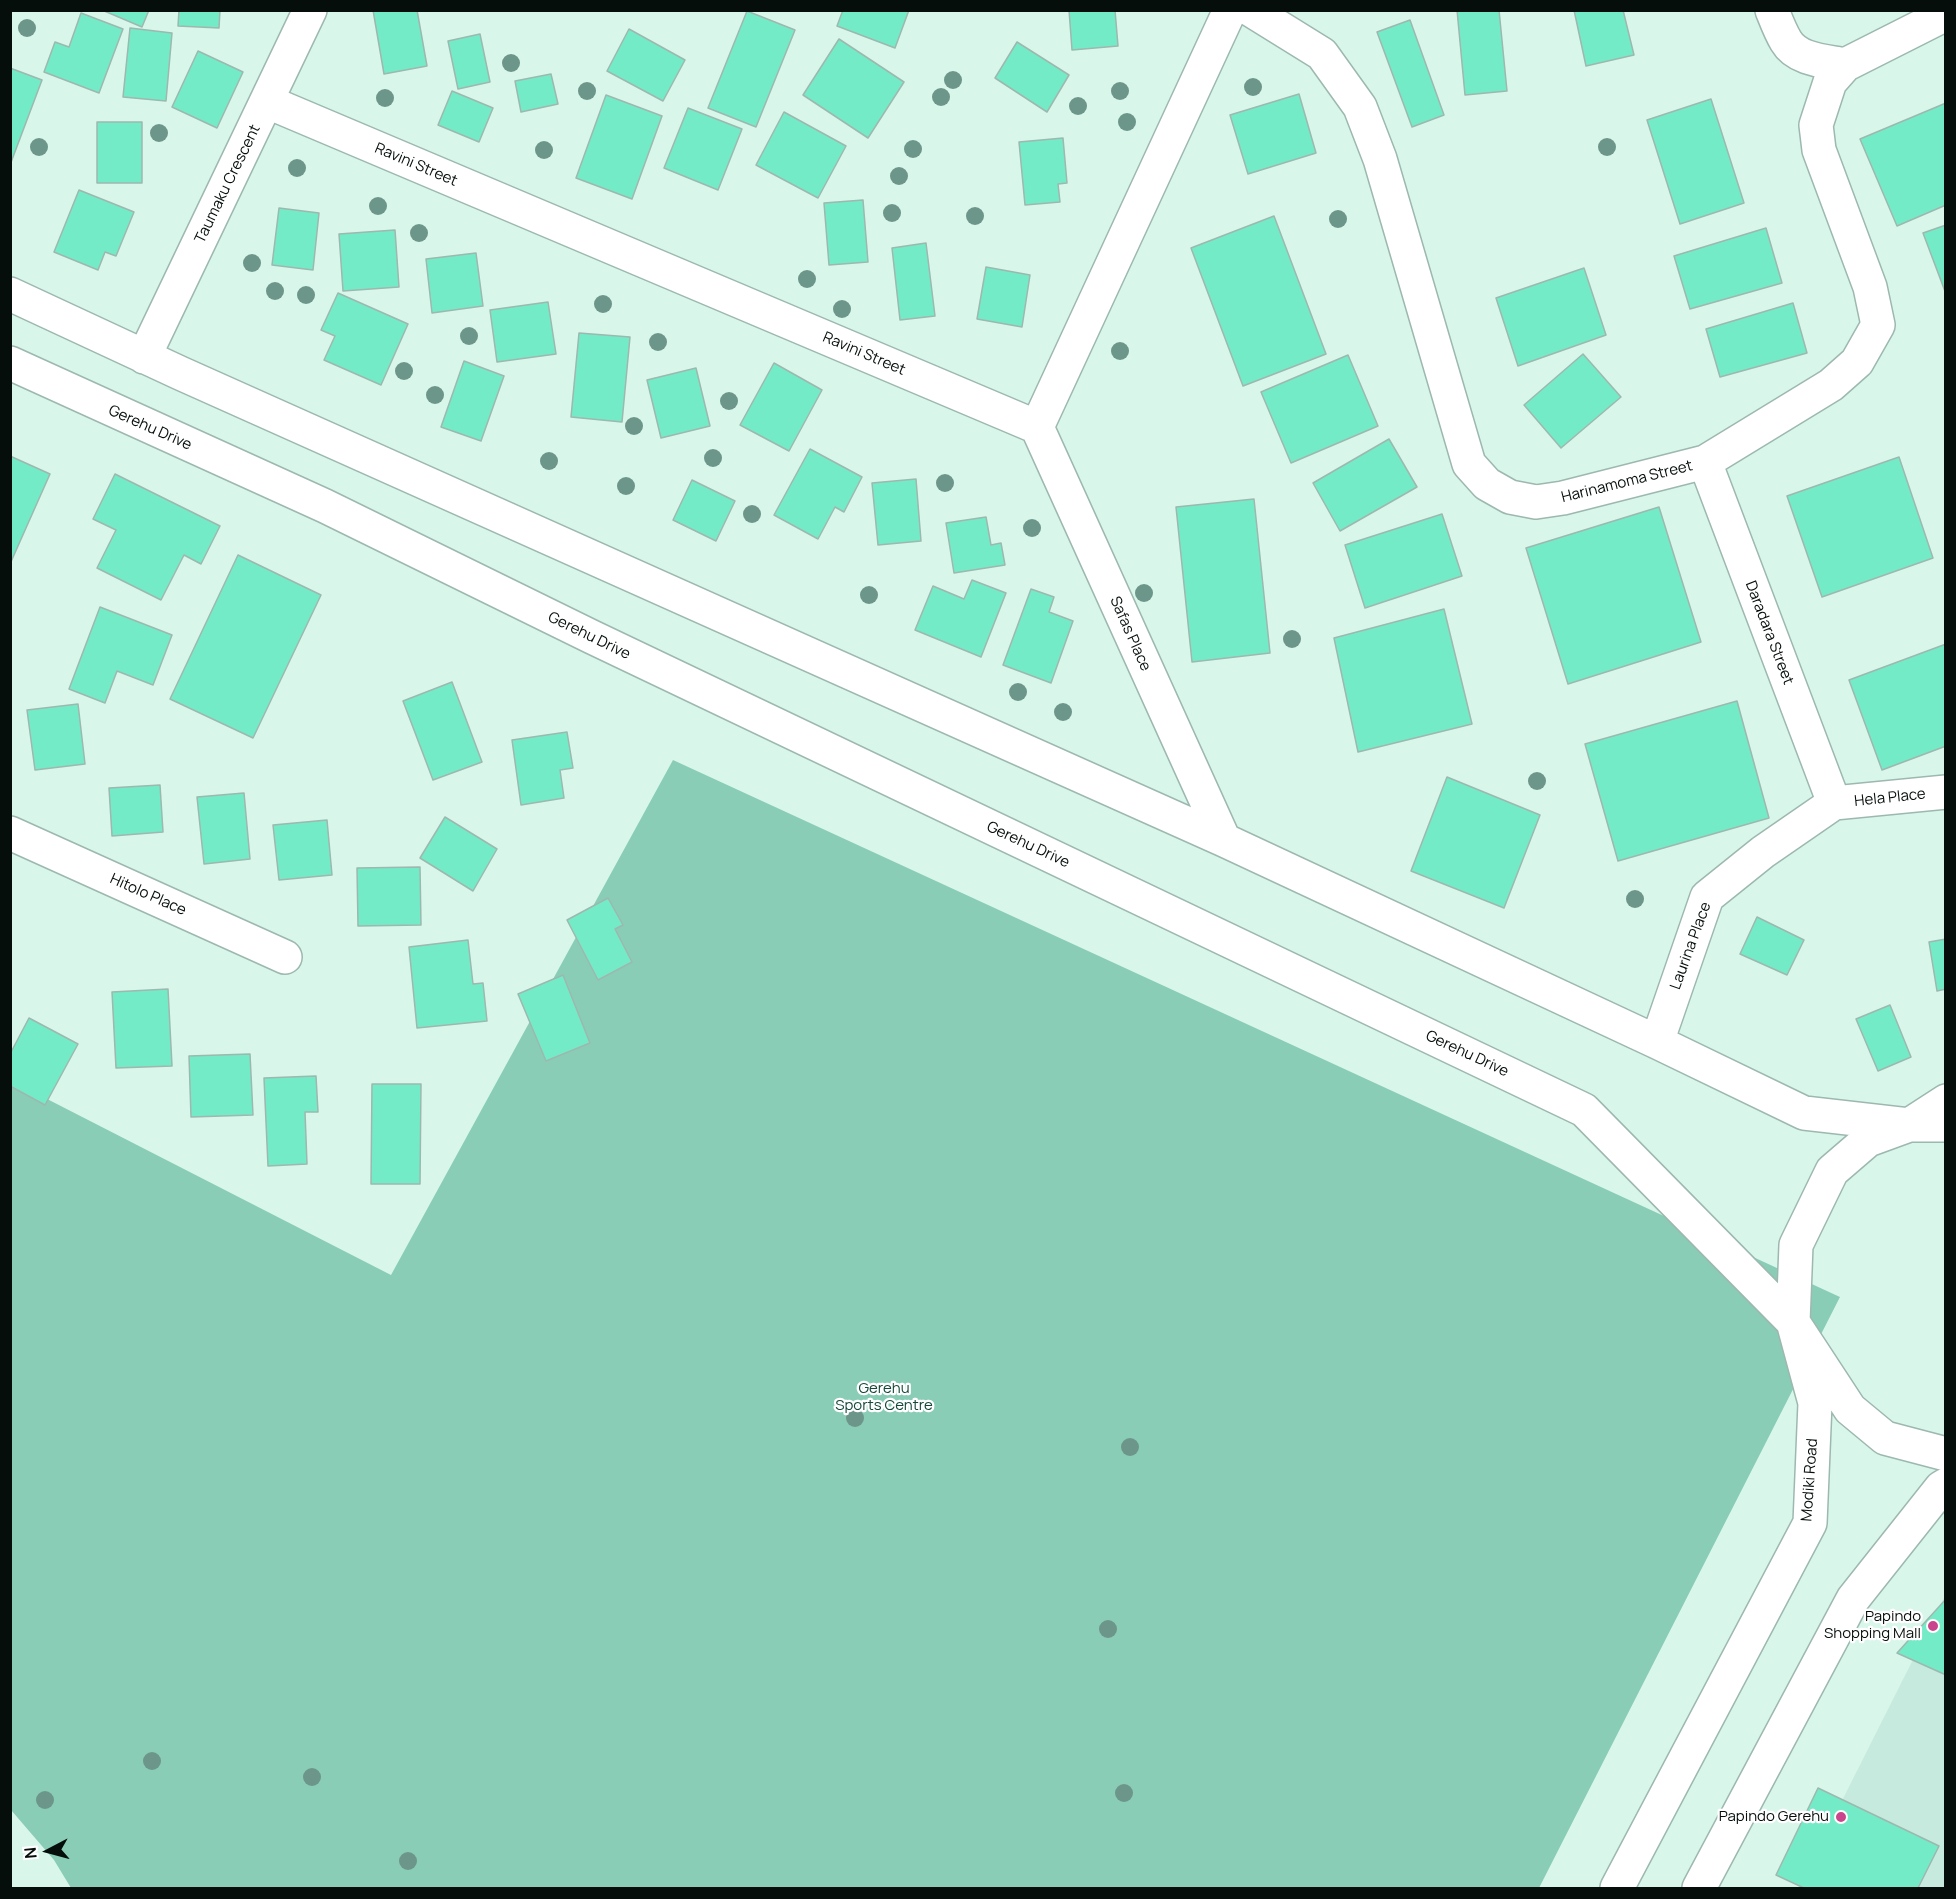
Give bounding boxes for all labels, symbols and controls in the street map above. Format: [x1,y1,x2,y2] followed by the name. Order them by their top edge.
[191,122,265,246] street label: Taumaku Crescent
[372,140,460,190] street label: Ravini Street
[820,329,908,379] street label: Ravini Street
[106,402,194,454] street label: Gerehu Drive
[1560,457,1694,507] street label: Harinamoma Street
[1741,579,1797,687] street label: Daradara Street
[1106,594,1154,674] street label: Safas Place
[545,608,633,664] street label: Gerehu Drive
[1853,785,1927,811] street label: Hela Place
[984,818,1072,872] street label: Gerehu Drive
[107,870,189,920] street label: Hitolo Place
[1667,900,1715,992] street label: Laurina Place
[1423,1027,1511,1081] street label: Gerehu Drive
[835,1380,933,1415] park label: Gerehu Sports Centre
[1798,1438,1822,1522] street label: Modiki Road
[1824,1608,1921,1643] place label: Papindo Shopping Mall
[1926,1619,1940,1633] marker: Papindo Shopping Mall
[1719,1808,1829,1826] place label: Papindo Gerehu
[1834,1810,1848,1824] marker: Papindo Gerehu
[18,1821,78,1881] north arrow
[19,1846,42,1860] text: N

